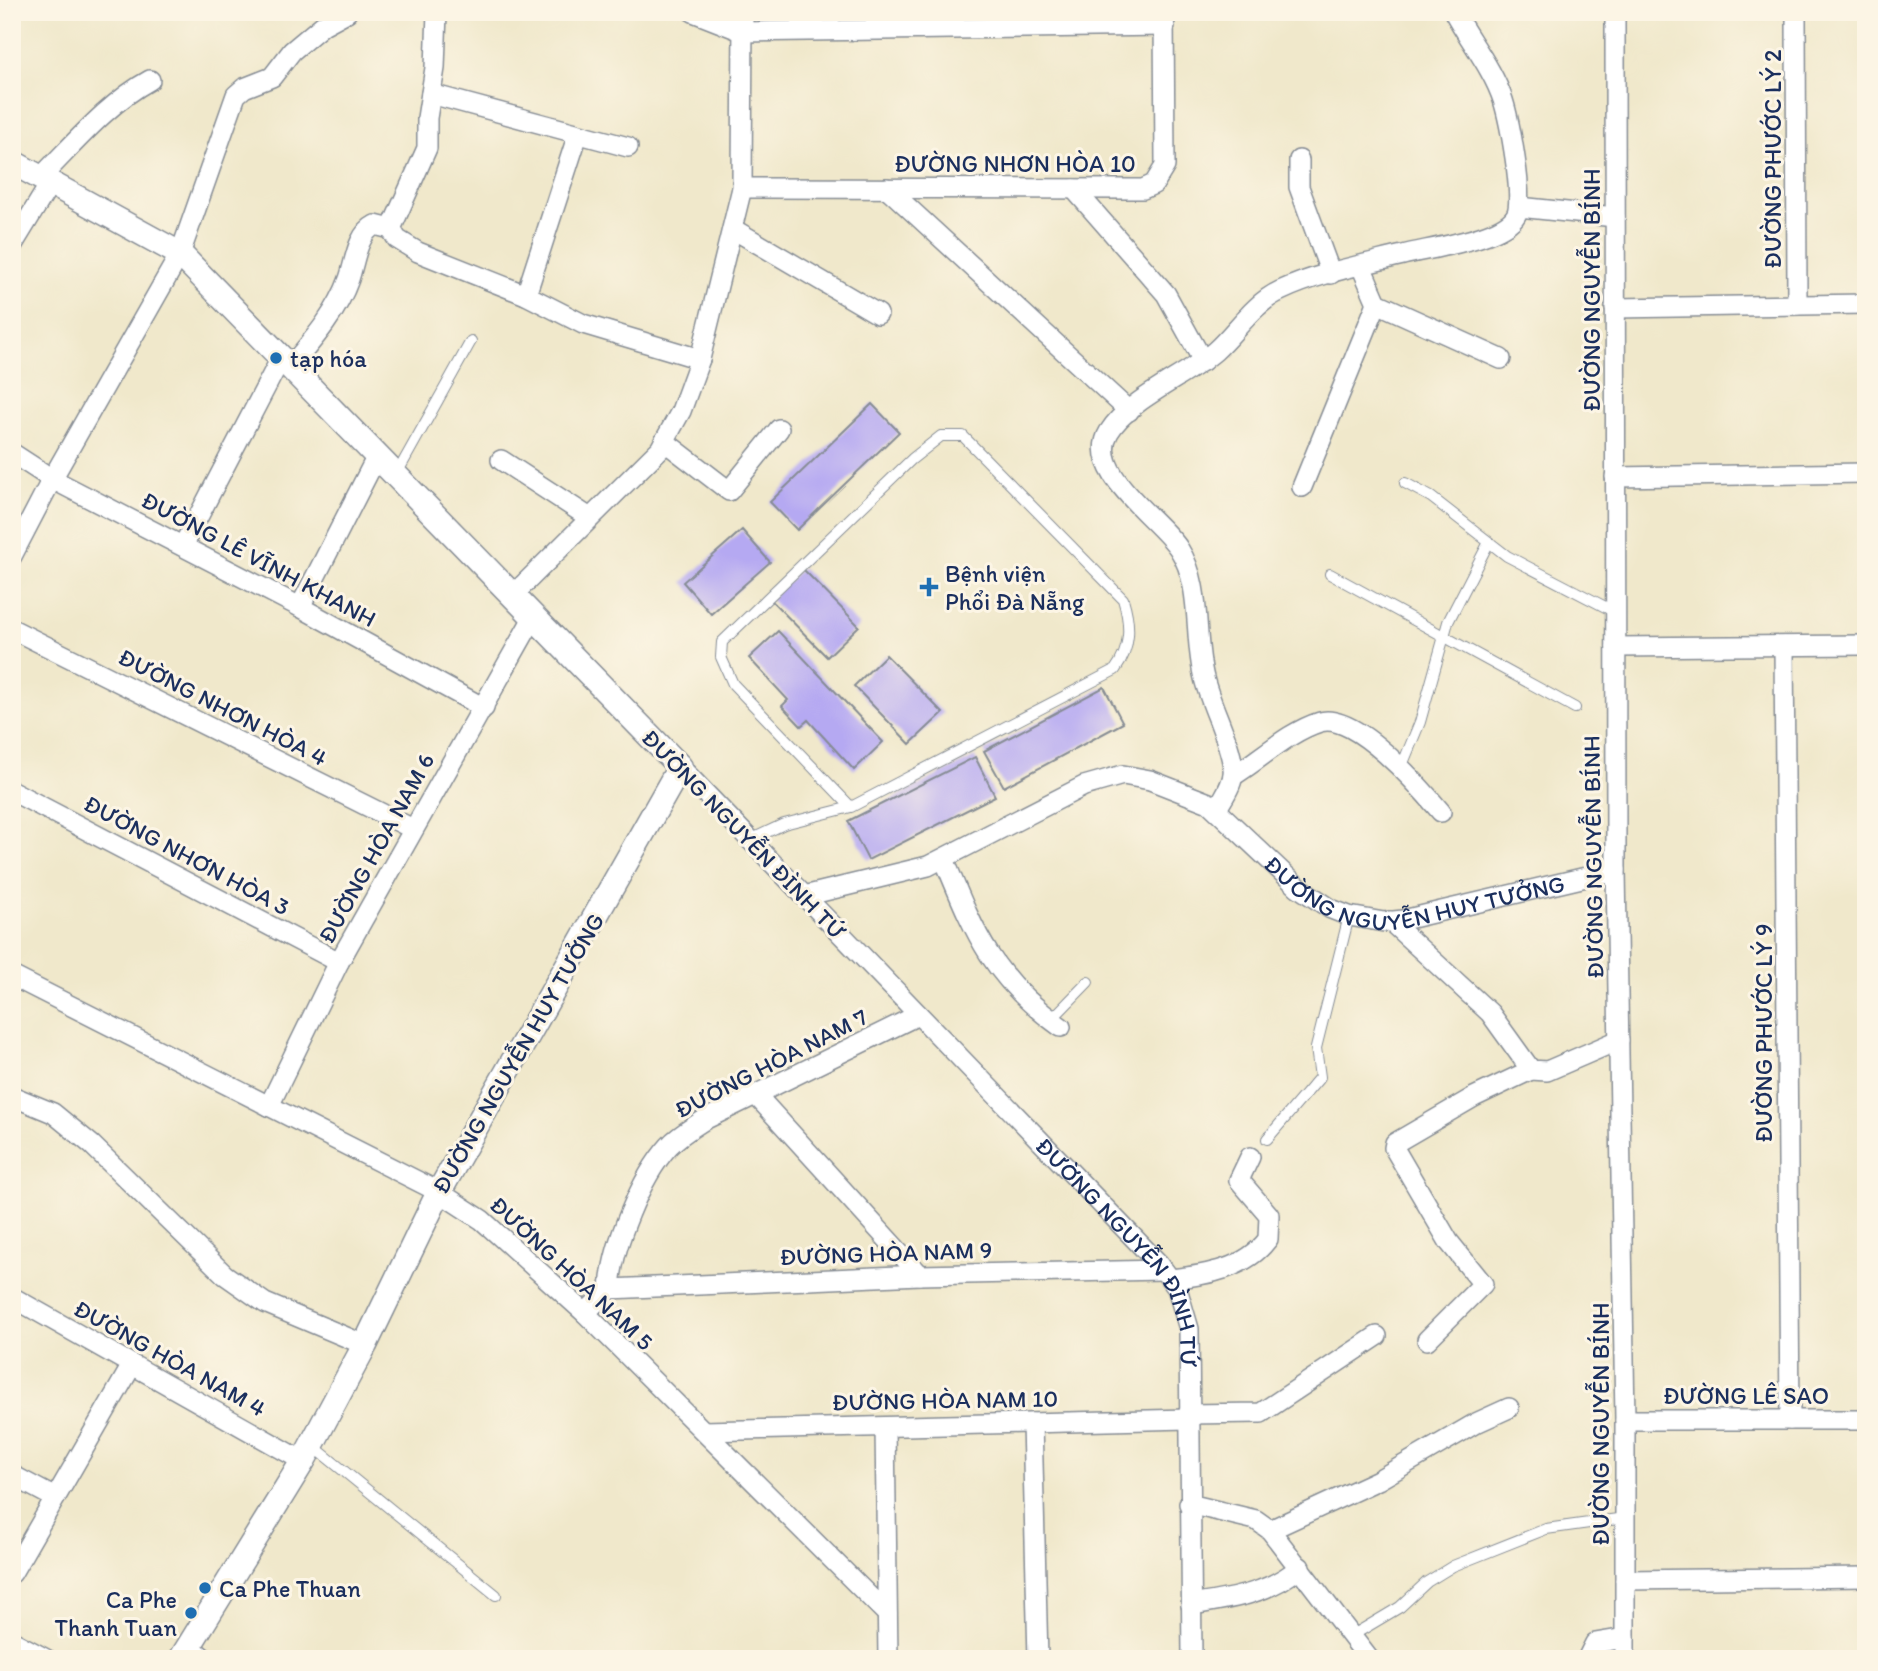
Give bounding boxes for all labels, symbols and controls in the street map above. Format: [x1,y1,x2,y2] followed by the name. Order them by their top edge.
[1758,49,1787,269] street label: ĐƯỜNG PHƯỚC LÝ 2
[894,149,1136,178] street label: ĐƯỜNG NHƠN HÒA 10
[1576,168,1606,412] street label: ĐƯỜNG NGUYỄN BÍNH
[290,344,367,373] place label: tạp hóa
[268,350,284,366] marker: tạp hóa
[137,485,381,633] street label: ĐƯỜNG LÊ VĨNH KHANH
[945,559,1085,616] place label: Bệnh viện Phổi Đà Nẵng
[919,577,939,597] marker: Bệnh viện Phổi Đà Nẵng
[114,642,332,772] street label: ĐƯỜNG NHƠN HÒA 4
[636,722,853,945] street label: ĐƯỜNG NGUYỄN ĐÌNH TỨ
[1575,735,1610,979] street label: ĐƯỜNG NGUYỄN BÍNH
[312,748,440,948] street label: ĐƯỜNG HÒA NAM 6
[79,788,295,922] street label: ĐƯỜNG NHƠN HÒA 3
[1259,849,1567,937] street label: ĐƯỜNG NGUYỄN HUY TƯỞNG
[425,907,610,1198] street label: ĐƯỜNG NGUYỄN HUY TƯỞNG
[1749,923,1778,1143] street label: ĐƯỜNG PHƯỚC LÝ 9
[670,1002,872,1124] street label: ĐƯỜNG HÒA NAM 7
[1030,1131,1204,1367] street label: ĐƯỜNG NGUYỄN ĐÌNH TỨ
[484,1190,660,1356] street label: ĐƯỜNG HÒA NAM 5
[779,1235,993,1271] street label: ĐƯỜNG HÒA NAM 9
[69,1293,271,1423] street label: ĐƯỜNG HÒA NAM 4
[1585,1302,1615,1546] street label: ĐƯỜNG NGUYỄN BÍNH
[1663,1381,1829,1410] street label: ĐƯỜNG LÊ SAO
[832,1384,1058,1416] street label: ĐƯỜNG HÒA NAM 10
[219,1574,361,1603] place label: Ca Phe Thuan
[197,1580,213,1596] marker: Ca Phe Thuan
[55,1585,177,1642] place label: Ca Phe Thanh Tuan
[183,1605,199,1621] marker: Ca Phe Thanh Tuan

